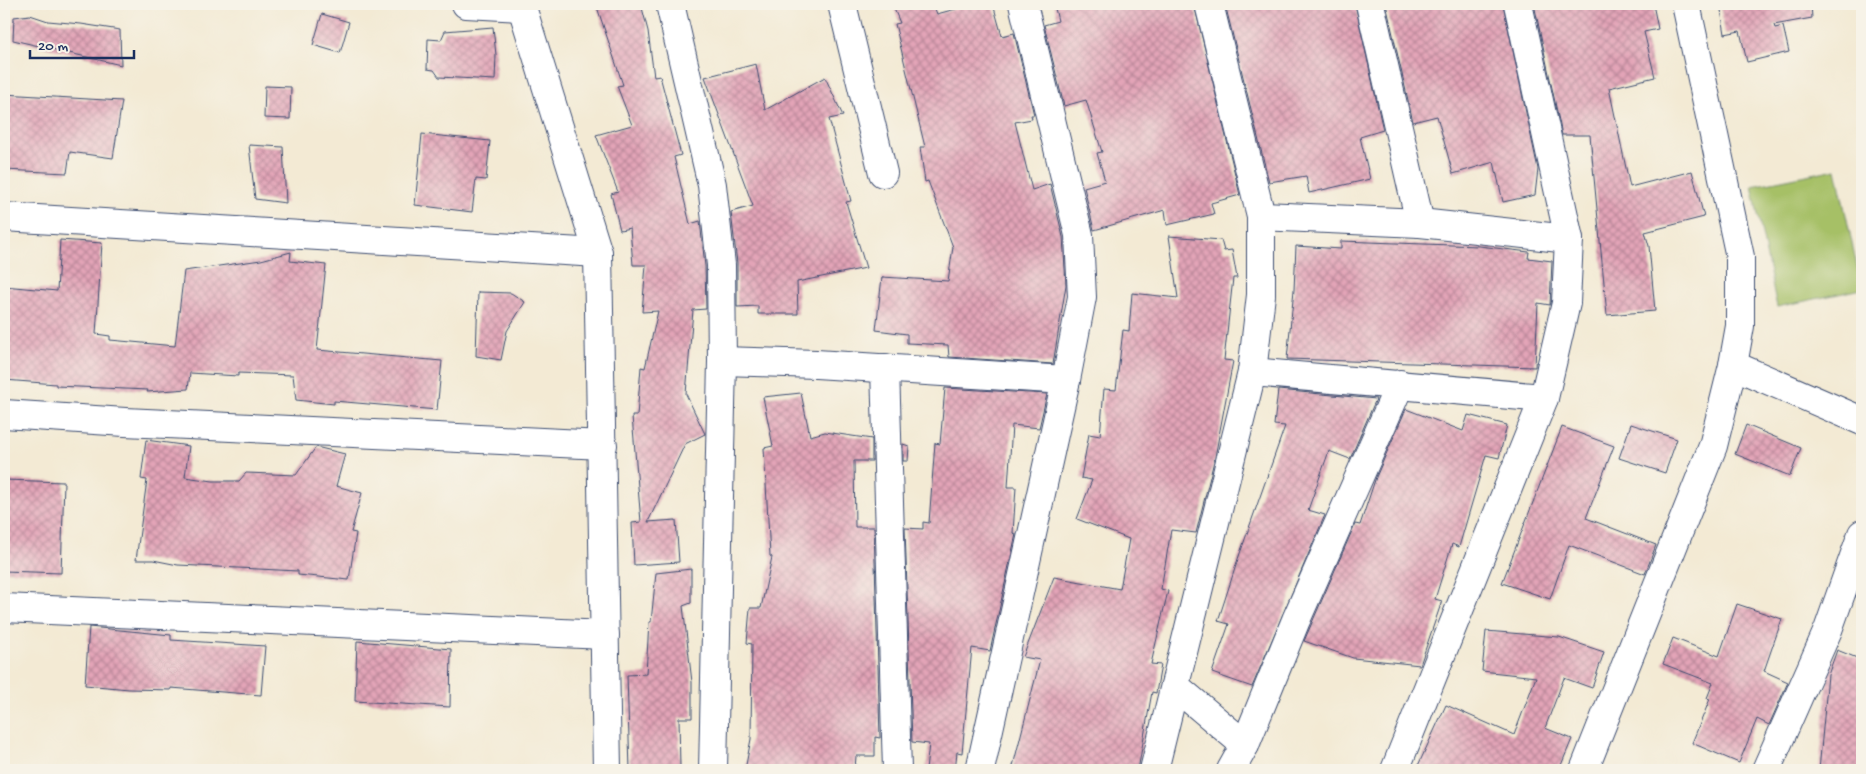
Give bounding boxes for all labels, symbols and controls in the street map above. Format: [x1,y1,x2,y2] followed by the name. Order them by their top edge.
[30,28,134,60] scale bar
[38,38,68,56] text: 20 m

